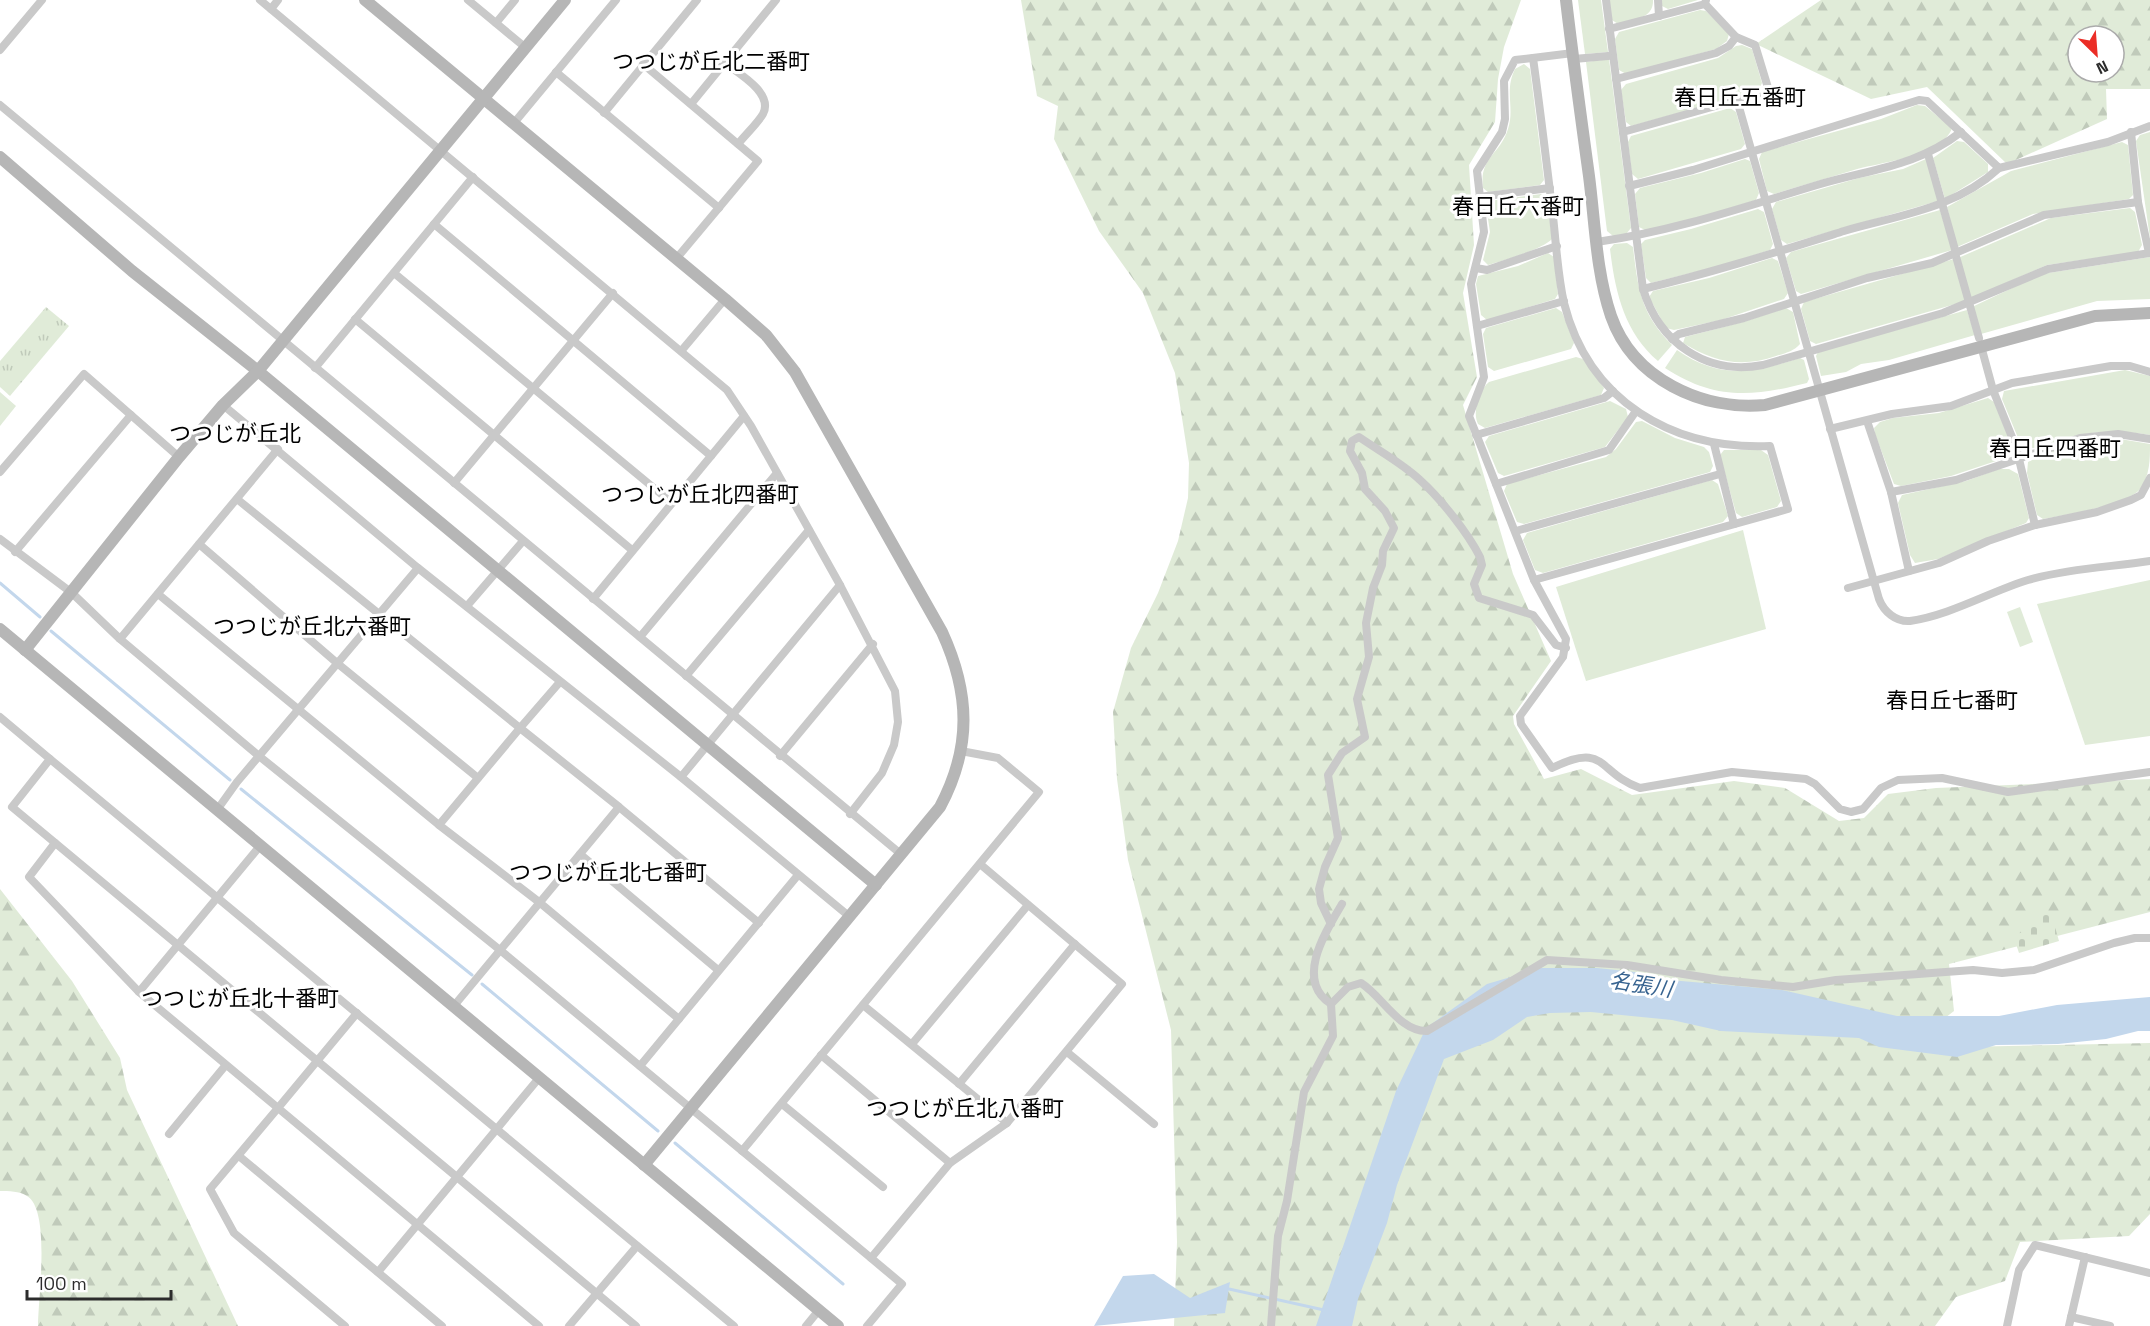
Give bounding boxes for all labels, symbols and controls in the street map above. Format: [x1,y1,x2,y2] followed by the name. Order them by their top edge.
[2066,24,2126,84] north arrow
[612,47,810,75] district label: つつじが丘北二番町
[2093,55,2111,79] text: N
[1674,83,1806,111] district label: 春日丘五番町
[1452,192,1584,220] district label: 春日丘六番町
[169,419,301,447] district label: つつじが丘北
[1989,434,2121,462] district label: 春日丘四番町
[601,480,799,508] district label: つつじが丘北四番町
[213,612,411,640] district label: つつじが丘北六番町
[1886,686,2018,714] district label: 春日丘七番町
[509,858,707,886] district label: つつじが丘北七番町
[1608,966,1676,1003] water label: 名張川
[141,984,339,1012] district label: つつじが丘北十番町
[866,1094,1064,1122] district label: つつじが丘北八番町
[27,1263,171,1301] scale bar
[36,1272,87,1295] text: 100 m

